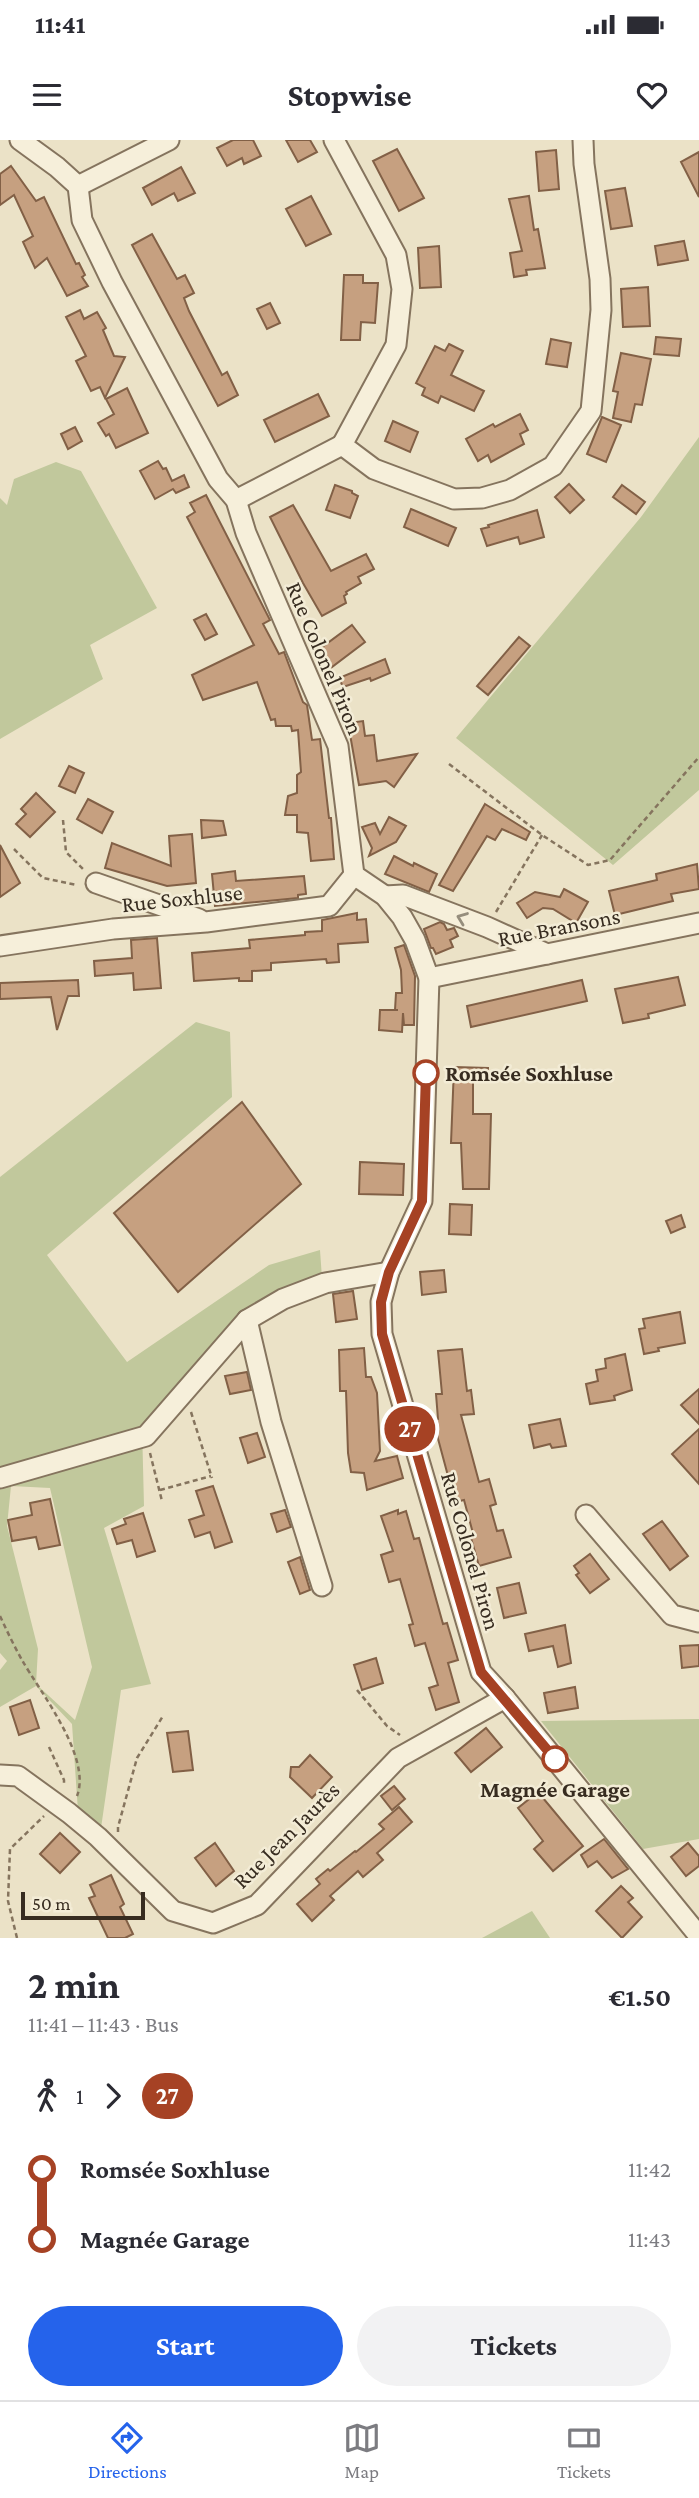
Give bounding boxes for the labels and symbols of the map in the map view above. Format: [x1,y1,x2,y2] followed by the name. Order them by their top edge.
[281,578,369,738] street label: Rue Colonel Piron
[120,879,244,917] street label: Rue Soxhluse
[496,902,622,952] street label: Rue Bransons
[457,912,469,926] one-way arrow
[413,1060,439,1086] marker: Romsée Soxhluse
[445,1060,613,1086] place label: Romsée Soxhluse
[378,1406,442,1452] line badge: 27
[436,1469,506,1633] street label: Rue Colonel Piron
[542,1746,568,1772] marker: Magnée Garage
[227,1776,345,1894] street label: Rue Jean Jaurès
[480,1776,630,1802] place label: Magnée Garage
[21,1889,145,1921] scale bar

